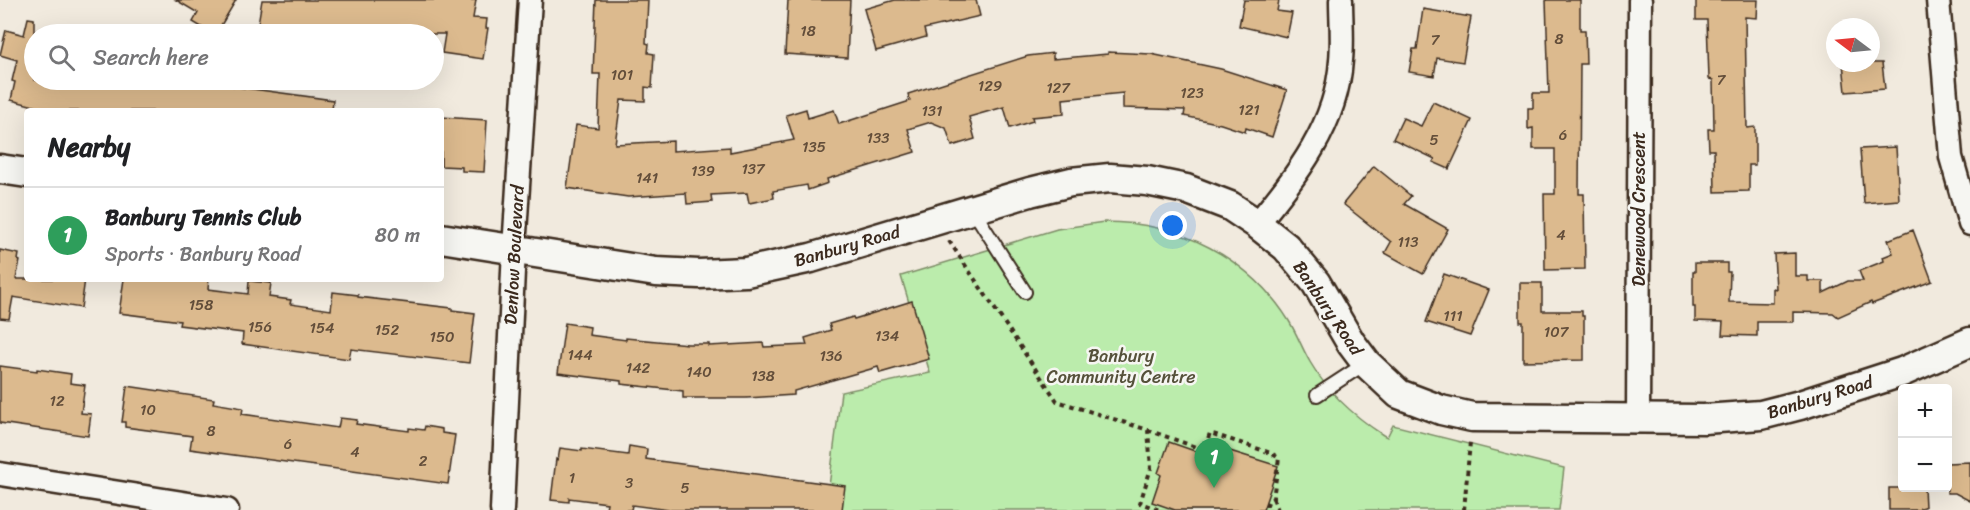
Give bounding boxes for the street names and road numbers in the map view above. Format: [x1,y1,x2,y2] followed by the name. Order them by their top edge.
[1623,131,1655,287] street label: Denewood Crescent
[494,183,534,326] street label: Denlow Boulevard
[790,215,905,276] street label: Banbury Road
[1284,254,1373,363] street label: Banbury Road
[1763,365,1878,428] street label: Banbury Road

